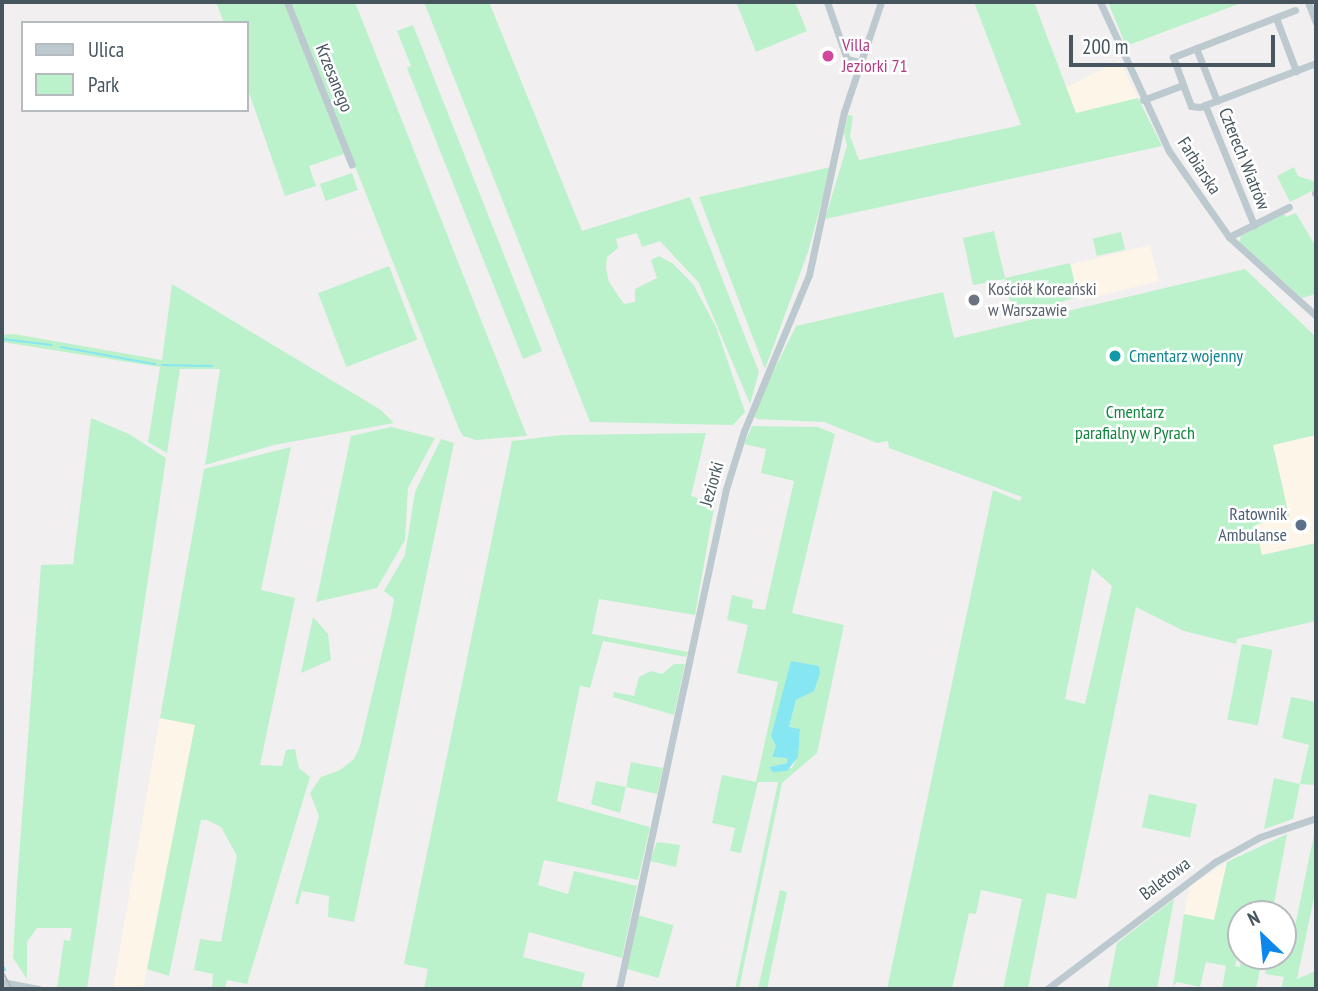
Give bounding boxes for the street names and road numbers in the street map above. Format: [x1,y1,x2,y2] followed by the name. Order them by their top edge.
[311,41,357,115] street label: Krzesanego
[1214,105,1274,213] street label: Czterech Wiatrów
[1173,133,1225,199] street label: Farbiarska
[695,459,729,509] street label: Jeziorki
[1136,853,1194,905] street label: Baletowa

